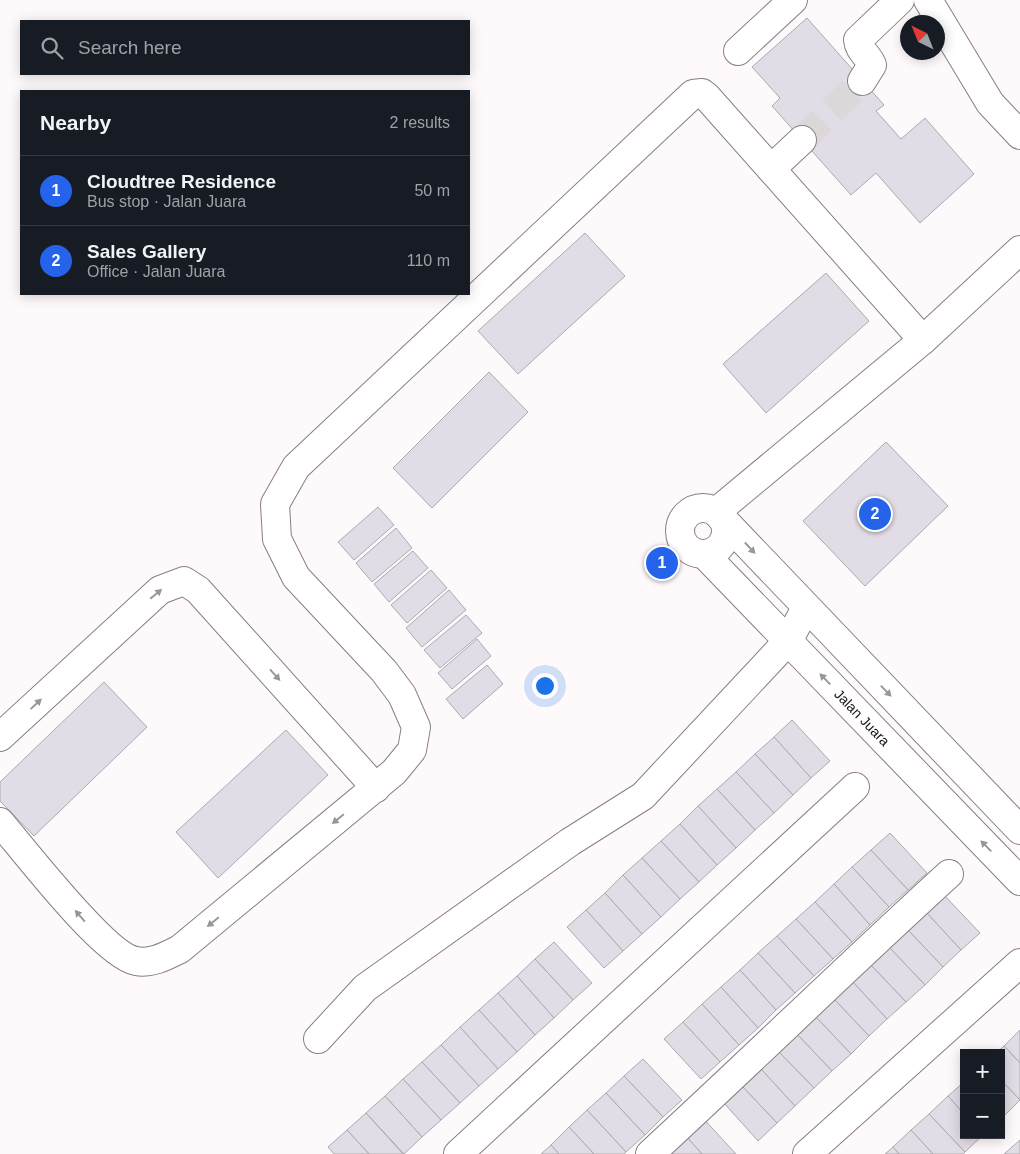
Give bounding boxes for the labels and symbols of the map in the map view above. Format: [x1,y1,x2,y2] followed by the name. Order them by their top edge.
[900,15,945,60] north arrow
[859,495,891,533] pin: 2
[744,541,756,553] one-way arrow
[646,544,678,582] pin: 1
[149,589,162,600] one-way arrow
[269,668,280,681] one-way arrow
[532,673,558,699] your location
[819,673,831,685] one-way arrow
[880,684,892,696] one-way arrow
[831,686,893,749] street label: Jalan Juara
[29,698,41,710] one-way arrow
[332,813,345,824] one-way arrow
[980,840,992,852] one-way arrow
[75,909,86,922] one-way arrow
[206,916,219,927] one-way arrow

